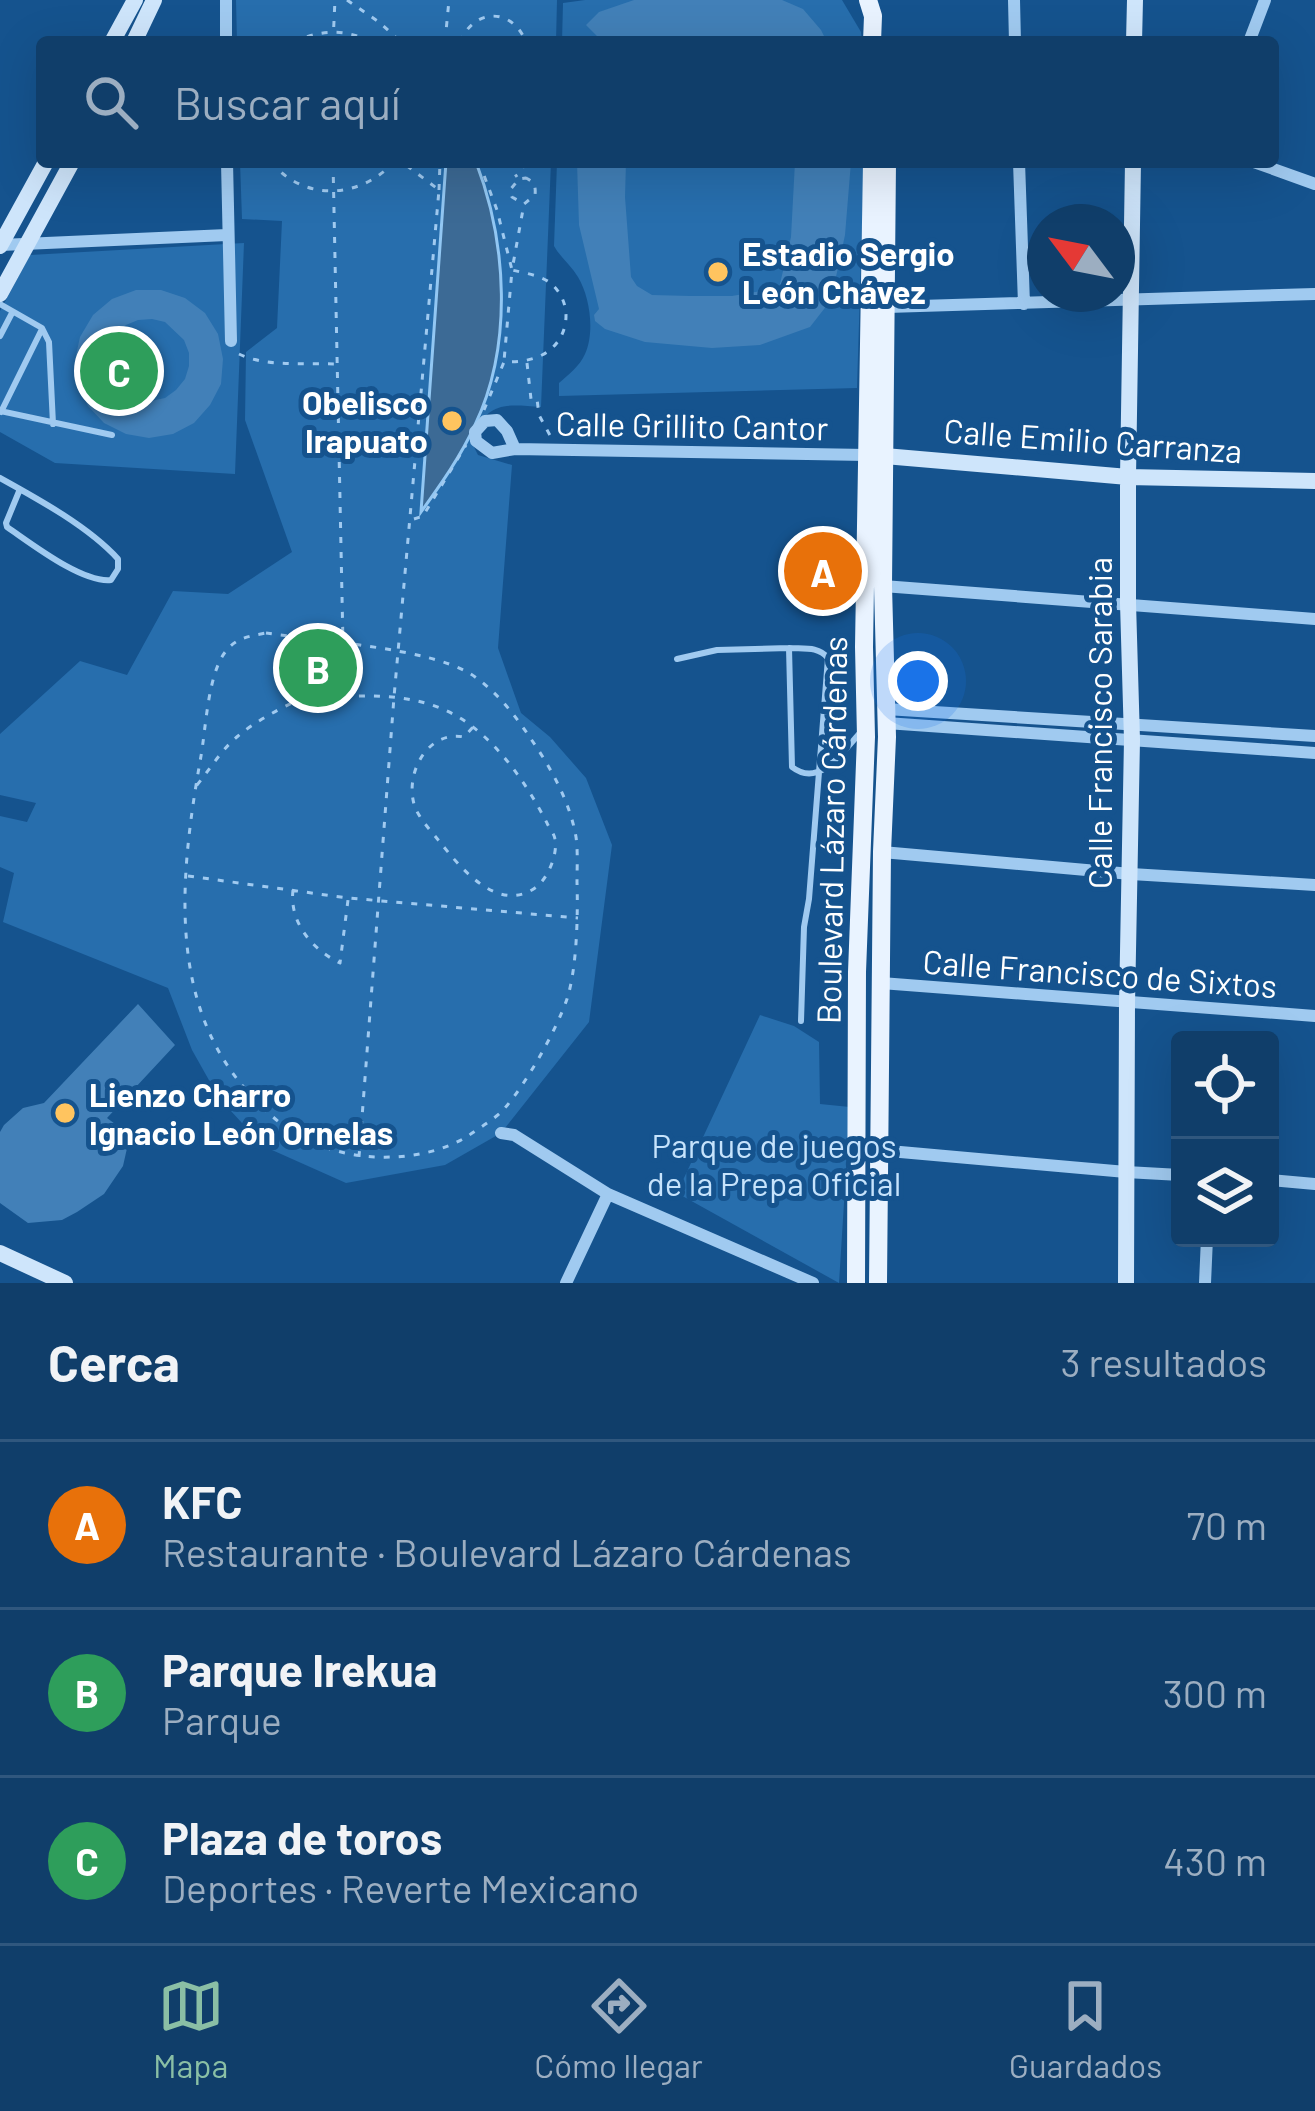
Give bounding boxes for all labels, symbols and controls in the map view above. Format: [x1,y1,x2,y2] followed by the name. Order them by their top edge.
[36,36,1279,168] search box
[78,69,144,135] icon: search
[174,75,401,129] text: Buscar aquí
[1027,204,1135,312] north arrow
[742,233,955,311] place label: Estadio Sergio León Chávez
[705,259,731,285] marker: Estadio Sergio León Chávez
[80,326,158,416] pin: C
[302,382,428,460] place label: Obelisco Irapuato
[555,403,829,447] street label: Calle Grillito Cantor
[439,408,465,434] marker: Obelisco Irapuato
[942,410,1244,470] street label: Calle Emilio Carranza
[784,526,862,616] pin: A
[1079,557,1119,889] street label: Calle Francisco Sarabia
[279,623,357,713] pin: B
[808,636,854,1024] street label: Boulevard Lázaro Cárdenas
[888,651,948,711] your location
[922,941,1278,1005] street label: Calle Francisco de Sixtos
[1171,1031,1279,1247] map controls
[1171,1031,1279,1139] button: locate
[89,1074,393,1152] place label: Lienzo Charro Ignacio León Ornelas
[52,1100,78,1126] marker: Lienzo Charro Ignacio León Ornelas
[647,1125,901,1203] park label: Parque de juegos de la Prepa Oficial
[1171,1139,1279,1247] button: layers
[48,1331,180,1392] text: Cerca
[1061,1338,1267,1385] text: 3 resultados
[162,1474,243,1528] text: KFC
[74,1501,100,1548] text: A
[1186,1501,1267,1548] text: 70 m
[162,1528,852,1575] text: Restaurante · Boulevard Lázaro Cárdenas
[162,1642,438,1696] text: Parque Irekua
[75,1669,99,1716] text: B
[1163,1669,1267,1716] text: 300 m
[162,1696,282,1743] text: Parque
[162,1810,442,1864] text: Plaza de toros
[75,1837,99,1884] text: C
[1163,1837,1267,1884] text: 430 m
[162,1864,639,1911] text: Deportes · Reverte Mexicano
[153,1973,228,2085] tab: Mapa
[534,1973,703,2085] tab: Cómo llegar
[1009,1973,1162,2085] tab: Guardados

